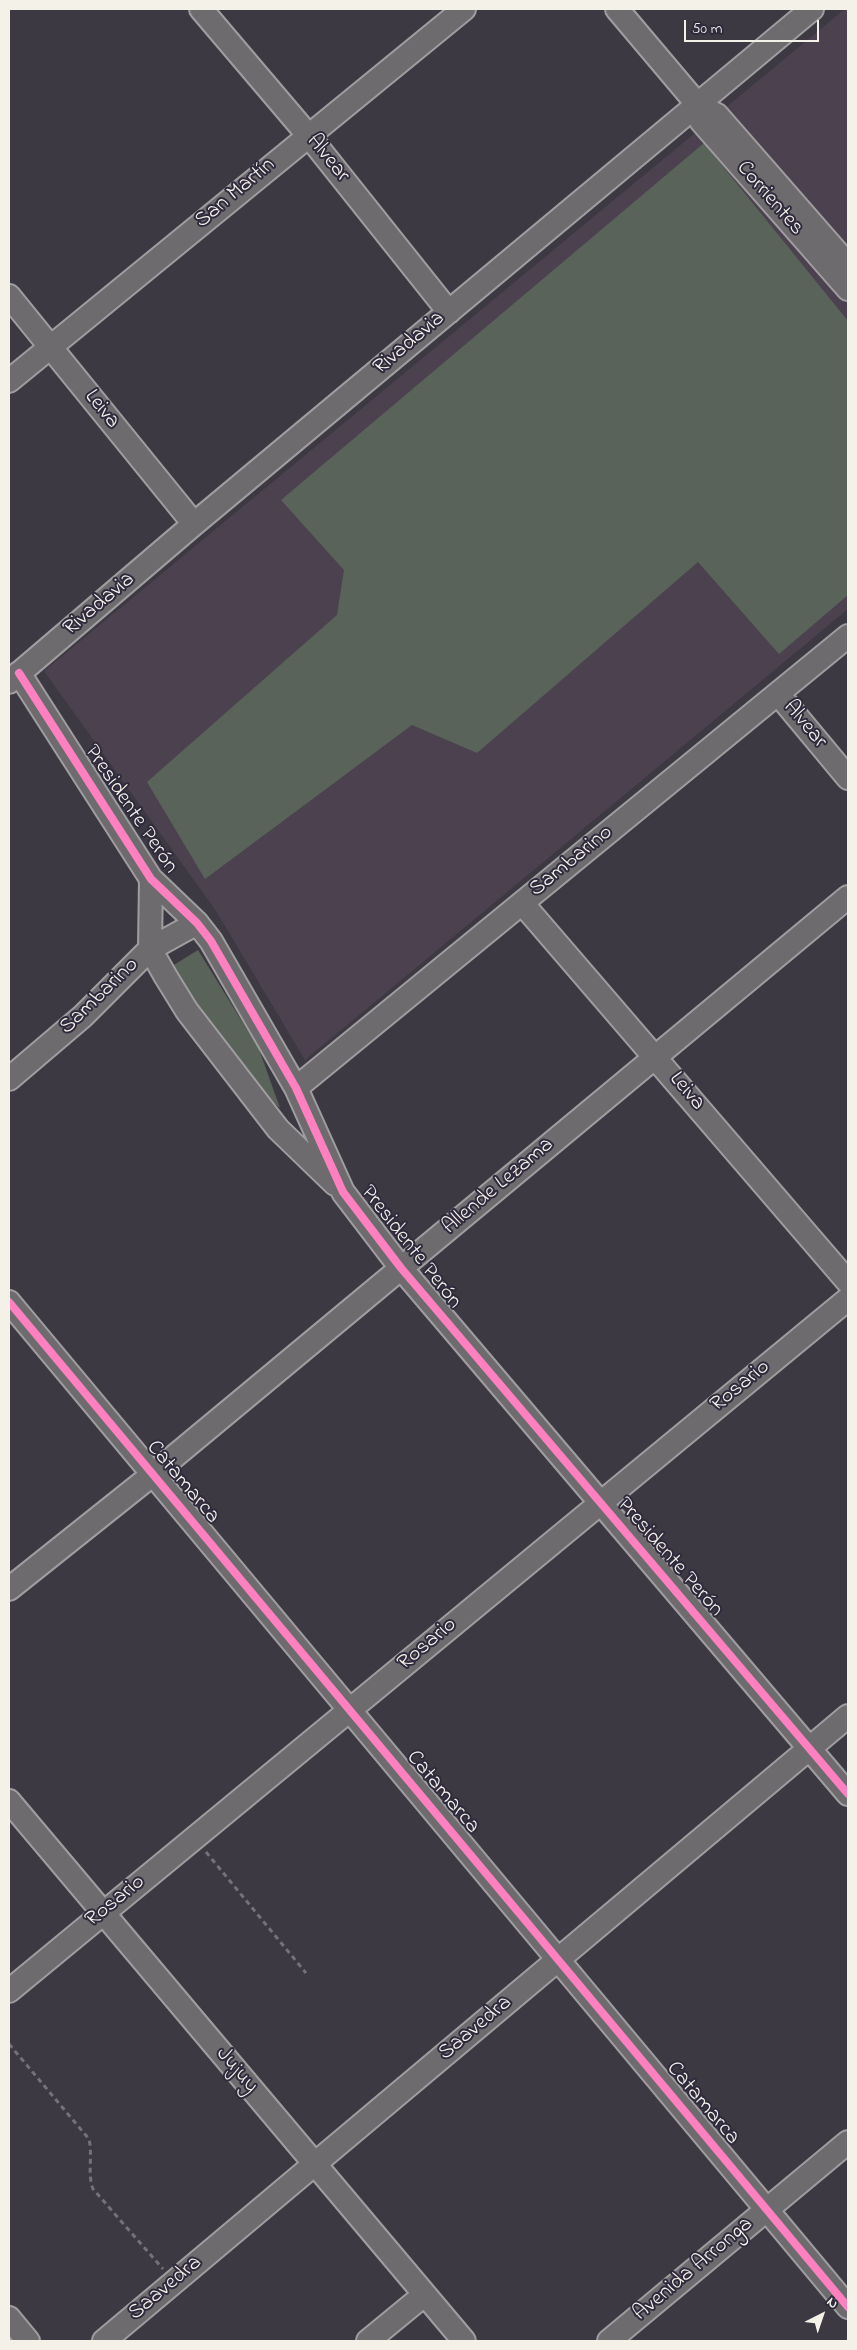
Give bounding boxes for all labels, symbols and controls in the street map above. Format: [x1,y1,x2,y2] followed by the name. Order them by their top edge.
[687,10,822,42] scale bar
[692,18,722,40] text: 50 m
[299,129,355,189] street label: Alvear
[191,153,281,235] street label: San Martín
[729,156,809,242] street label: Corrientes
[369,307,451,381] street label: Rivadavia
[77,385,125,435] street label: Leiva
[59,568,141,642] street label: Rivadavia
[776,695,832,755] street label: Alvear
[77,741,183,879] street label: Presidente Perón
[525,820,619,904] street label: Sambarino
[55,953,145,1041] street label: Sambarino
[662,1067,710,1117] street label: Leiva
[438,1133,560,1241] street label: Allende Lezama
[354,1181,466,1315] street label: Presidente Perón
[706,1355,776,1419] street label: Rosario
[140,1436,224,1530] street label: Catamarca
[610,1493,728,1623] street label: Presidente Perón
[393,1613,463,1677] street label: Rosario
[400,1746,484,1840] street label: Catamarca
[81,1870,151,1934] street label: Rosario
[434,1991,518,2067] street label: Saavedra
[209,2042,263,2100] street label: Jujuy
[660,2057,744,2151] street label: Catamarca
[629,2212,759,2328] street label: Avenida Arronga
[124,2251,208,2327] street label: Saavedra
[797,2290,847,2340] north arrow
[822,2292,843,2314] text: N

